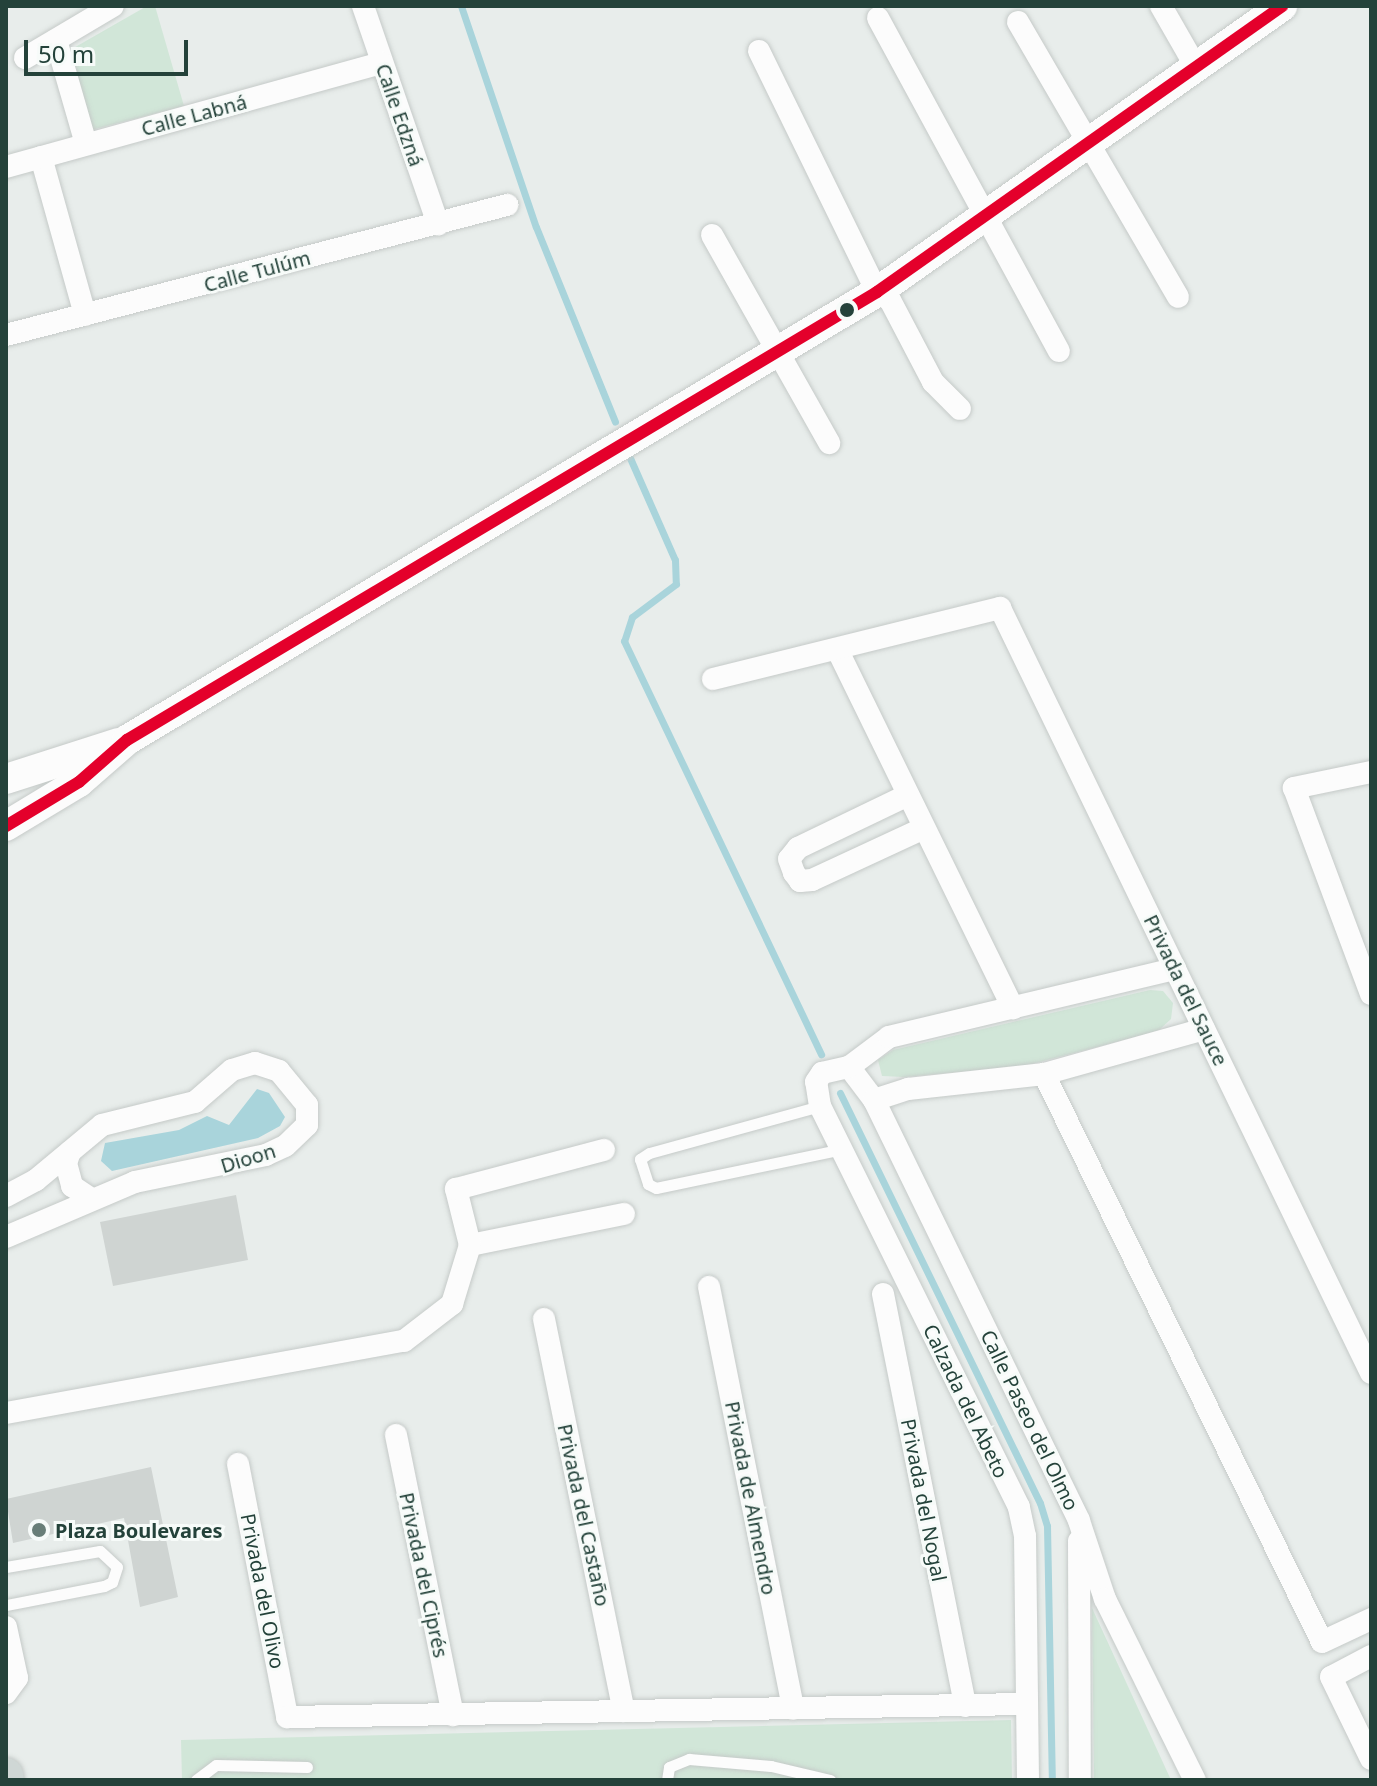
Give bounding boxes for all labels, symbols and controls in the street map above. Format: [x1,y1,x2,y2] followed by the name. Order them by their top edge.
[28,24,192,74] scale bar
[38,37,94,70] text: 50 m
[371,60,429,170] street label: Calle Edzná
[139,89,249,141] street label: Calle Labná
[201,245,313,297] street label: Calle Tulúm
[839,302,855,318] unlabelled marker
[1139,911,1233,1069] street label: Privada del Sauce
[218,1138,278,1178] street label: Dioon
[918,1320,1014,1482] street label: Calzada del Abeto
[976,1326,1084,1514] street label: Calle Paseo del Olmo
[720,1399,782,1597] street label: Privada de Almendro
[896,1416,952,1584] street label: Privada del Nogal
[553,1422,615,1608] street label: Privada del Castaño
[395,1490,453,1660] street label: Privada del Ciprés
[236,1511,290,1671] street label: Privada del Olivo
[55,1518,223,1542] place label: Plaza Boulevares
[30,1521,48,1539] marker: Plaza Boulevares

